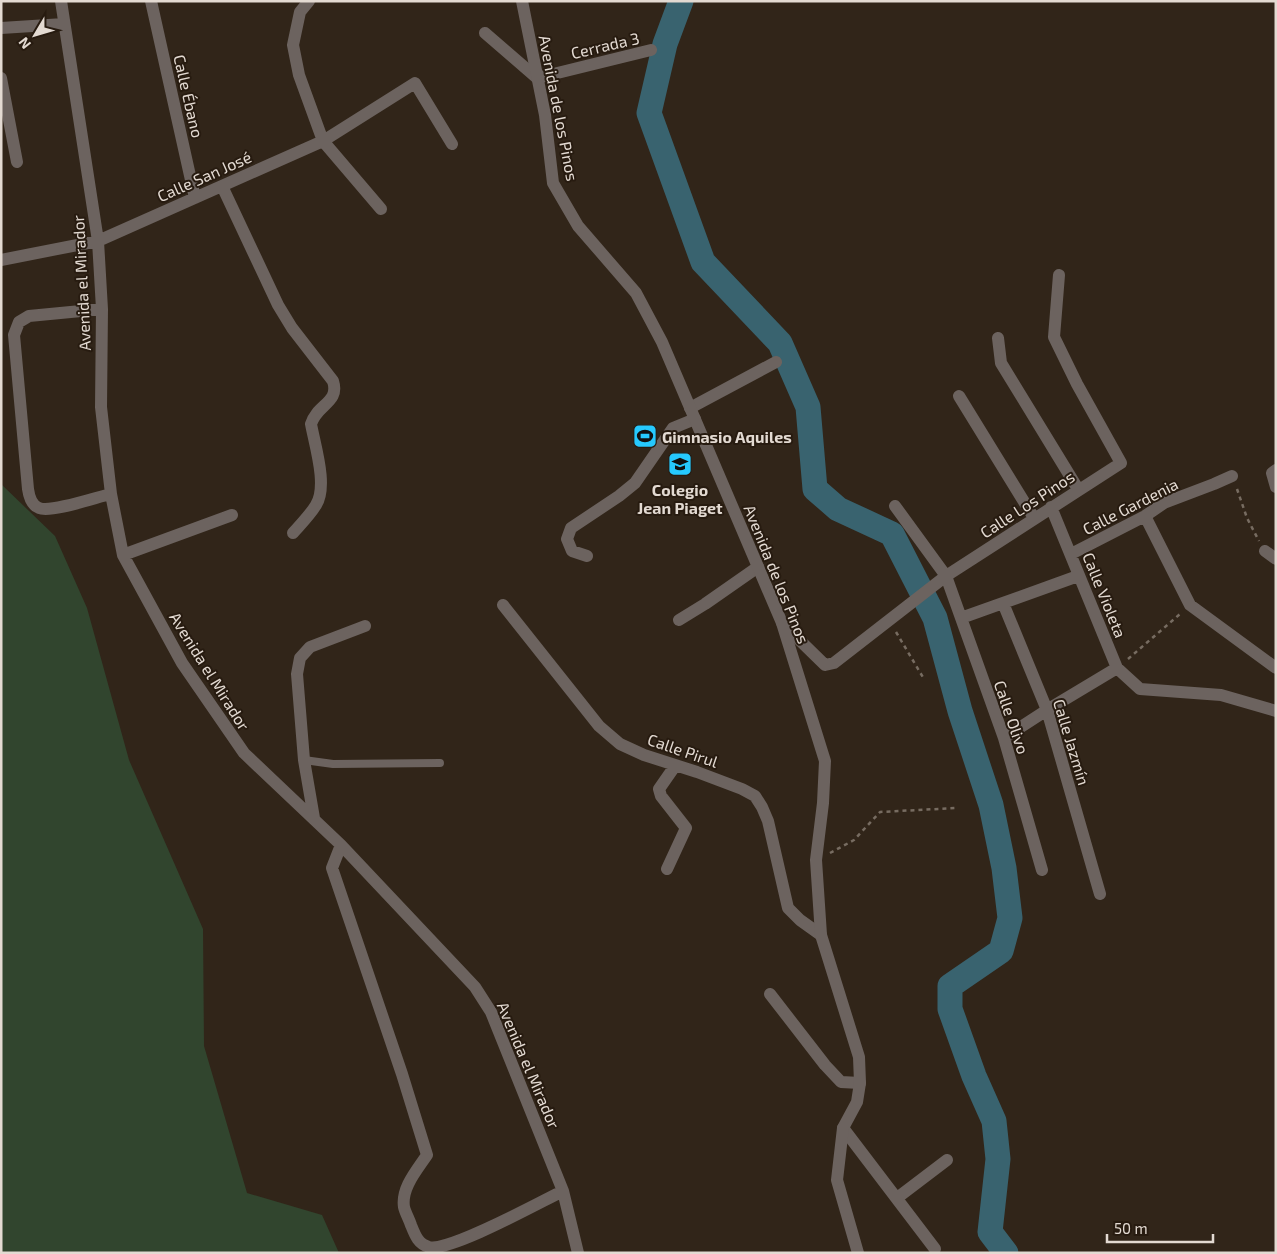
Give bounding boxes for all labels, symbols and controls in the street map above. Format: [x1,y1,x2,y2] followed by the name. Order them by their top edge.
[10,10,60,60] north arrow
[569,28,641,62] street label: Cerrada 3
[536,33,582,183] street label: Avenida de los Pinos
[15,34,34,53] text: N
[170,53,208,139] street label: Calle Ébano
[154,147,254,205] street label: Calle San José
[68,214,94,351] street label: Avenida el Mirador
[632,423,658,449] sports icon: Gimnasio Aquiles
[662,427,792,446] place label: Gimnasio Aquiles
[667,451,693,477] school or university icon: Colegio Jean Piaget
[976,466,1078,542] street label: Calle Los Pinos
[1079,474,1181,538] street label: Calle Gardenia
[637,480,723,517] place label: Colegio Jean Piaget
[740,502,814,646] street label: Avenida de los Pinos
[1079,550,1131,640] street label: Calle Violeta
[166,608,254,734] street label: Avenida el Mirador
[991,678,1033,756] street label: Calle Olivo
[1050,697,1094,787] street label: Calle Jazmín
[645,729,721,771] street label: Calle Pirul
[494,999,564,1132] street label: Avenida el Mirador
[1107,1212,1213,1244] scale bar
[1114,1219,1148,1237] text: 50 m

